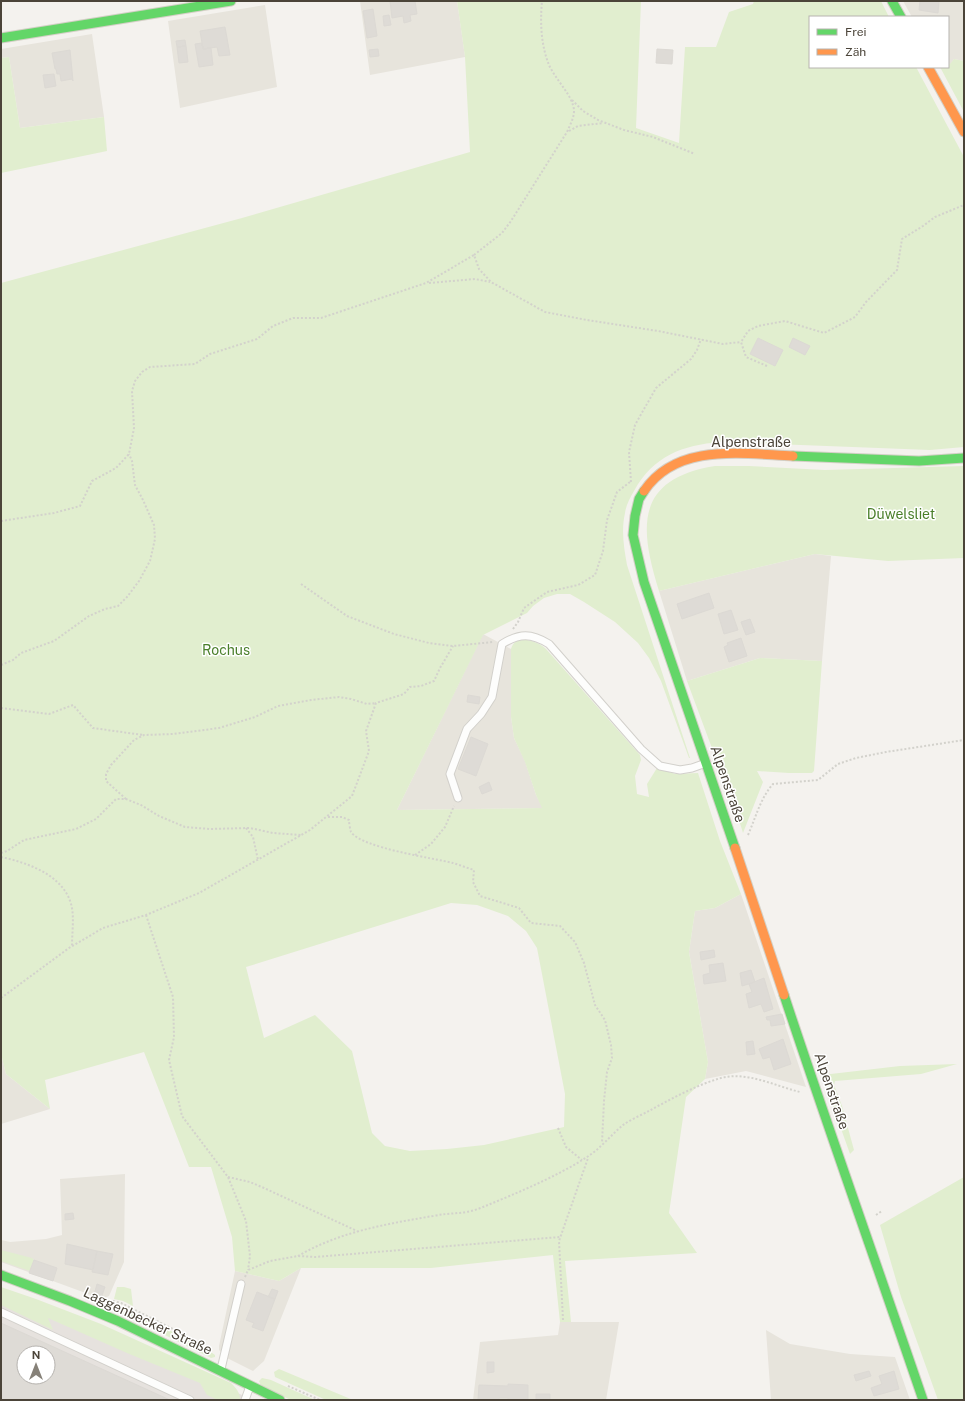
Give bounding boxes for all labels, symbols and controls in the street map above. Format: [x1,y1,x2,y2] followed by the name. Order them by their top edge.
[809,16,949,68] legend
[845,25,867,39] text: Frei
[845,45,866,59] text: Zäh
[711,434,791,450] street label: Alpenstraße
[867,506,935,522] park label: Düwelsliet
[202,642,250,658] park label: Rochus
[707,744,749,824] street label: Alpenstraße
[811,1051,853,1131] street label: Alpenstraße
[81,1284,215,1358] street label: Laggenbecker Straße
[16,1345,56,1385] north arrow
[32,1349,40,1361] text: N

